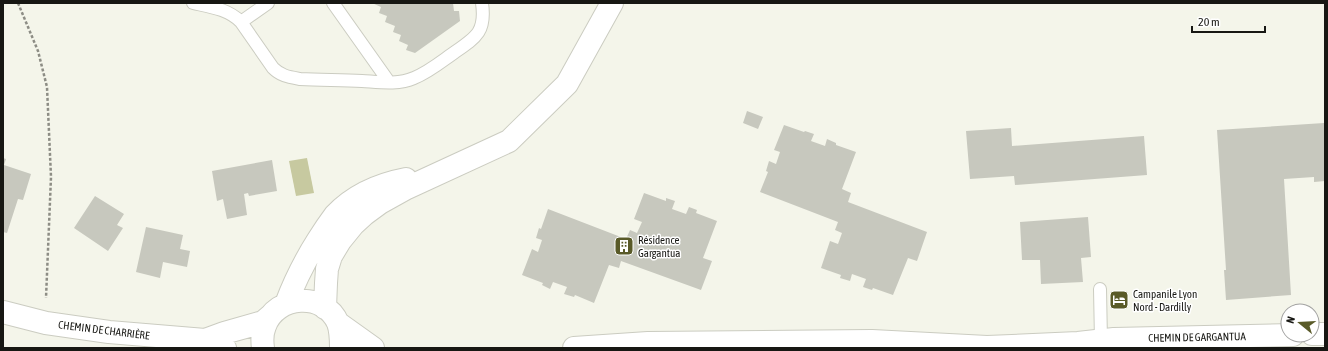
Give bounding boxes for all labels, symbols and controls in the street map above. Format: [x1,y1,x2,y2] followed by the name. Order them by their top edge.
[1192,8,1265,34] scale bar
[1198,15,1220,29] text: 20 m
[638,234,680,259] place label: Résidence Gargantua
[613,235,635,257] building icon: Résidence Gargantua
[1133,288,1197,313] place label: Campanile Lyon Nord - Dardilly
[1108,289,1130,311] hotel icon: Campanile Lyon Nord - Dardilly
[1280,303,1320,343] north arrow
[1284,315,1297,325] text: N
[58,318,151,342] street label: CHEMIN DE CHARRIÈRE
[1148,330,1246,344] street label: CHEMIN DE GARGANTUA

